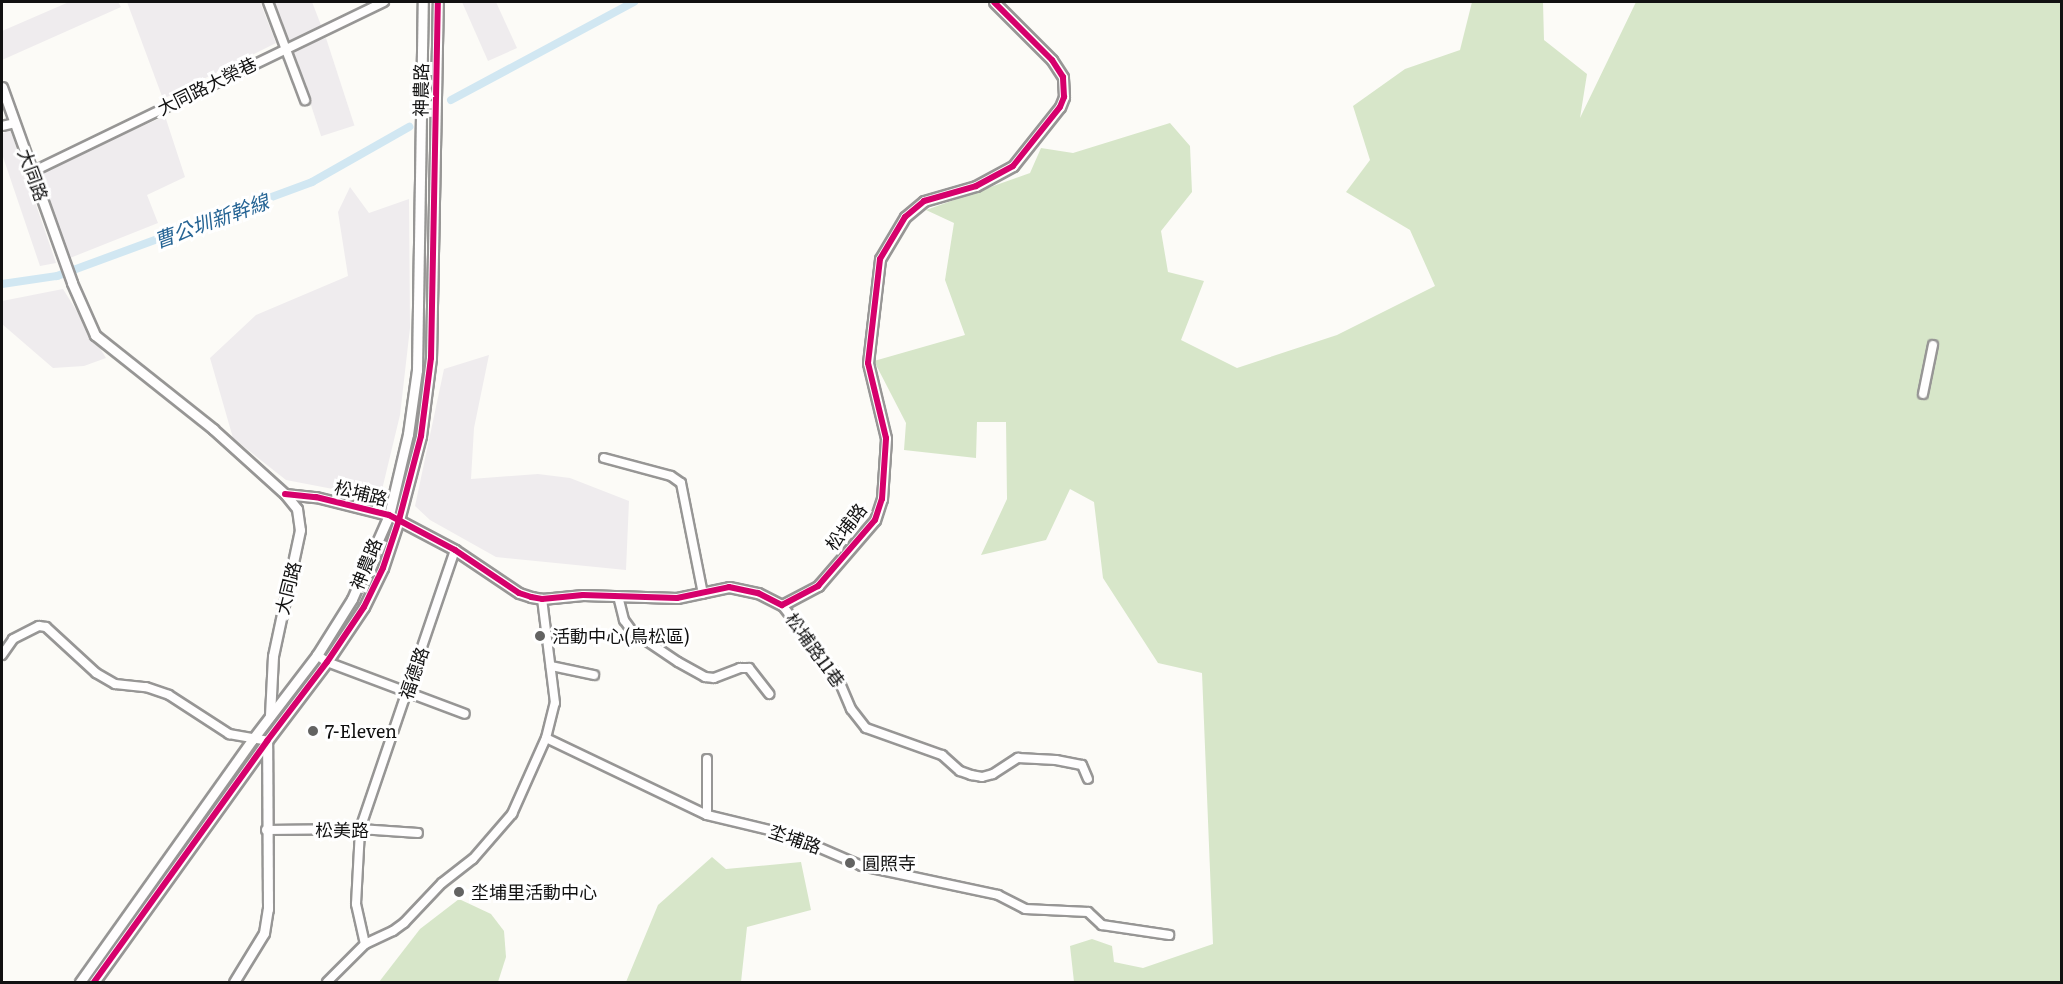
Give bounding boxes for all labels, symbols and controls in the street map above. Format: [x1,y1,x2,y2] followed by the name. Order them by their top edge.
[154,53,260,119] street label: 大同路大榮巷
[410,63,432,117] street label: 神農路
[14,146,52,204] street label: 大同路
[151,188,271,252] water label: 曹公圳新幹線
[332,476,390,510] street label: 松埔路
[821,499,871,555] street label: 松埔路
[346,535,386,593] street label: 神農路
[271,559,305,617] street label: 大同路
[781,609,849,691] street label: 松埔路11巷
[552,625,690,647] place label: 活動中心(鳥松區)
[533,629,547,643] marker: 活動中心(鳥松區)
[395,644,433,702] street label: 福德路
[325,720,397,742] place label: 7-Eleven
[306,724,320,738] marker: 7-Eleven
[315,819,369,841] street label: 松美路
[766,820,824,858] street label: 坔埔路
[862,852,916,874] place label: 圓照寺
[843,856,857,870] marker: 圓照寺
[471,881,597,903] place label: 坔埔里活動中心
[452,885,466,899] marker: 坔埔里活動中心

